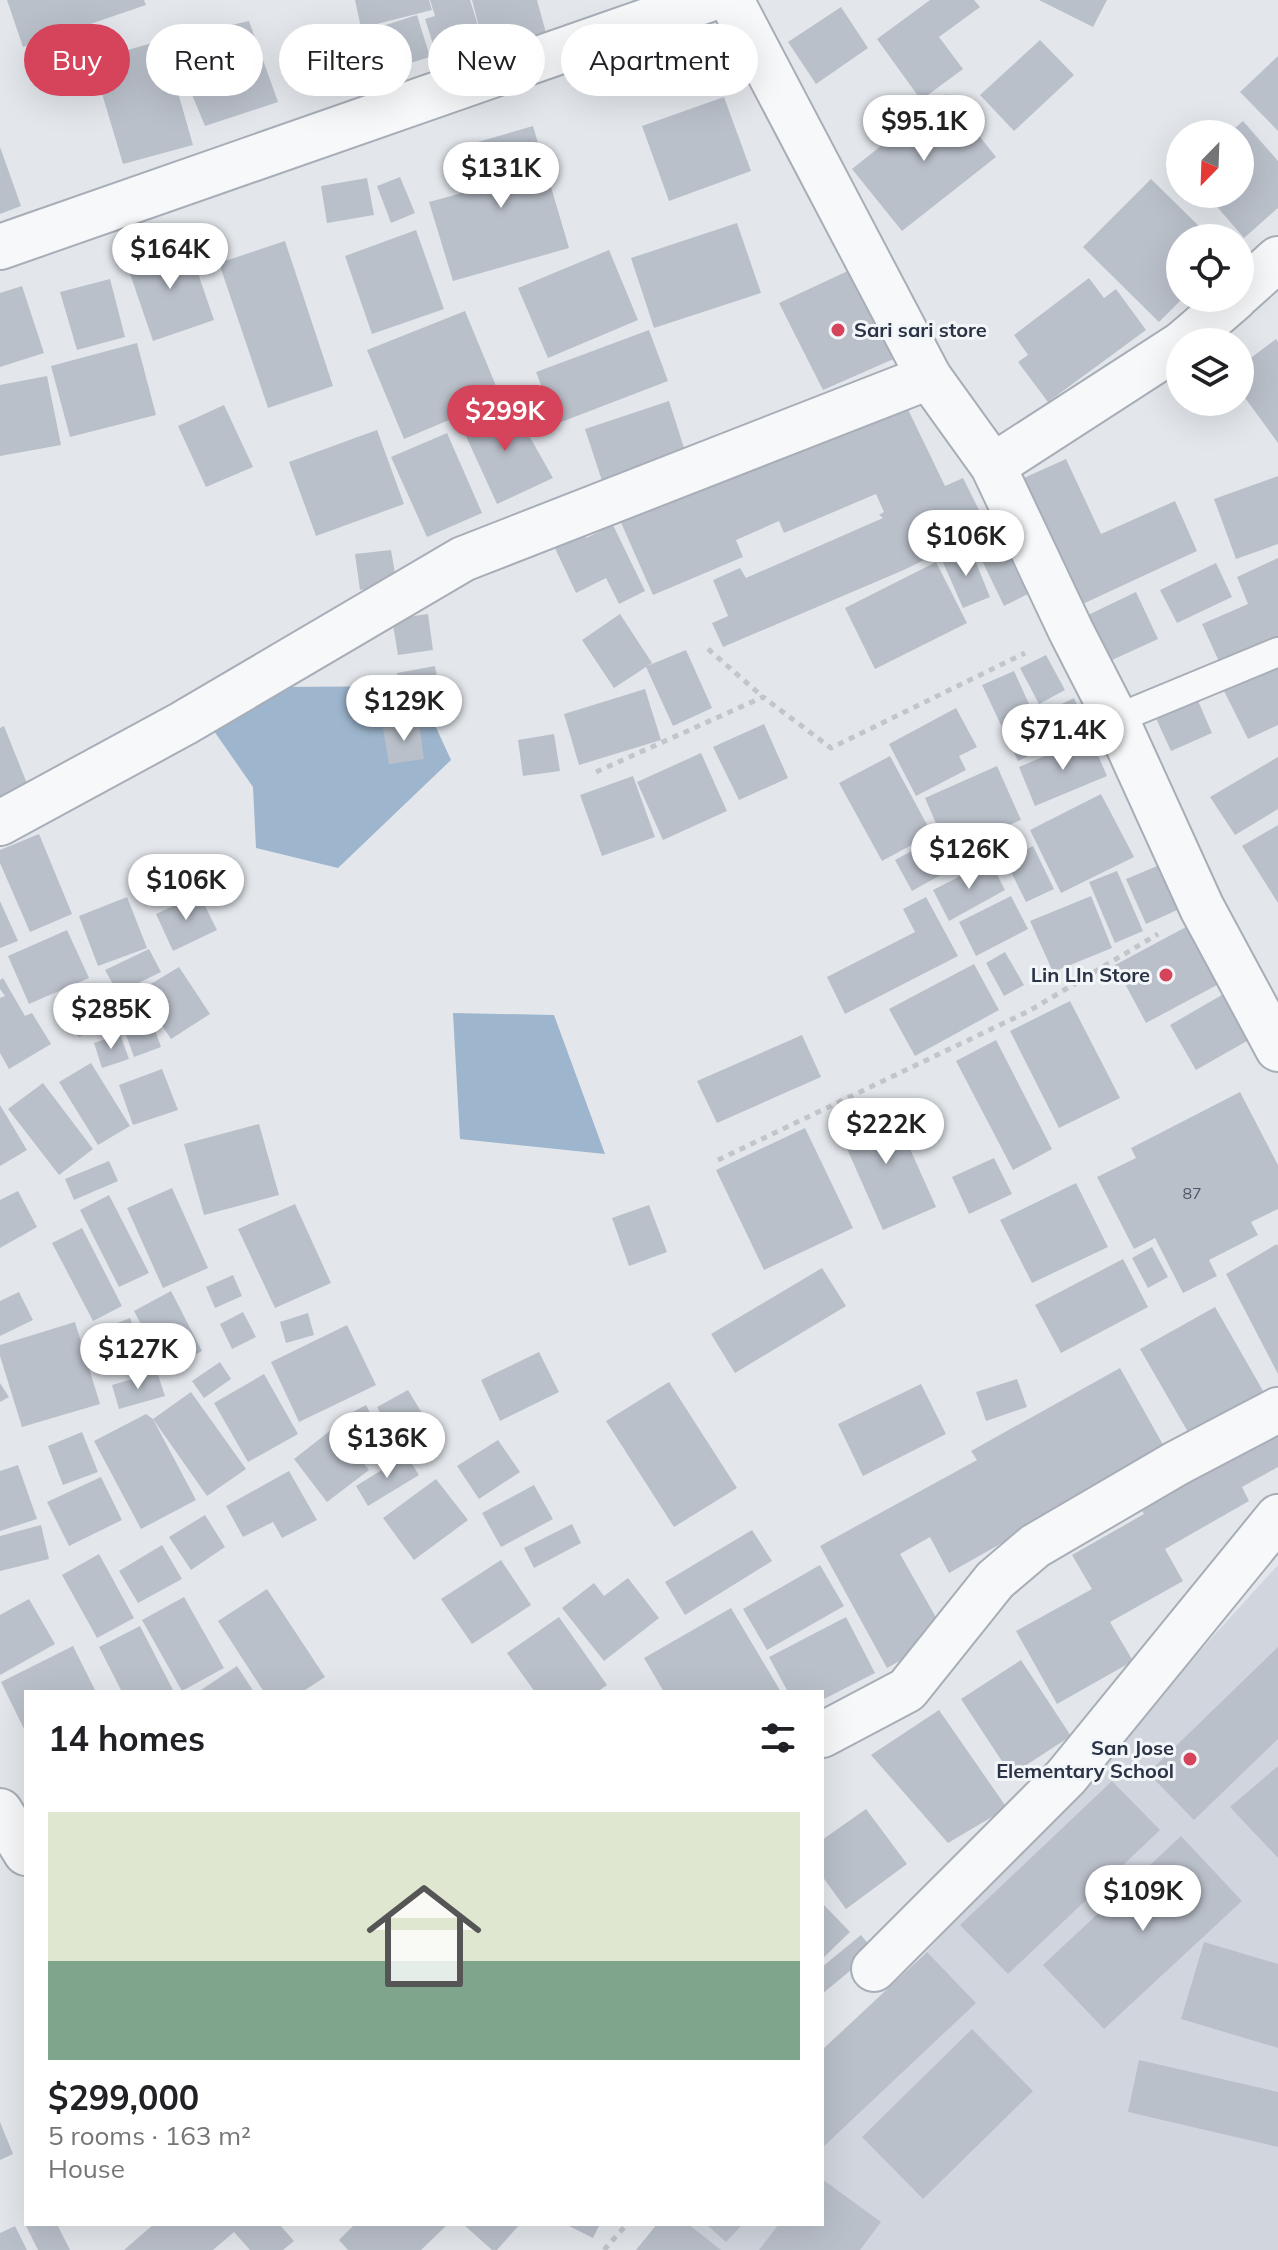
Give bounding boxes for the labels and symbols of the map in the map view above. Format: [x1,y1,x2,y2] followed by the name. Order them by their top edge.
[859,95,989,163] pin: $95.1K
[1166,120,1254,208] north arrow
[445,142,557,210] pin: $131K
[114,223,226,291] pin: $164K
[854,317,987,342] place label: Sari sari store
[829,321,847,339] marker: Sari sari store
[449,385,561,453] pin: $299K
[910,510,1022,578] pin: $106K
[348,675,460,743] pin: $129K
[998,704,1128,772] pin: $71.4K
[913,823,1025,891] pin: $126K
[130,854,242,922] pin: $106K
[1031,962,1150,987] place label: Lin LIn Store
[1157,966,1175,984] marker: Lin LIn Store
[55,983,167,1051] pin: $285K
[830,1098,942,1166] pin: $222K
[1182,1183,1202,1203] house number: 87
[82,1323,194,1391] pin: $127K
[331,1412,443,1480] pin: $136K
[996,1735,1174,1783] place label: San Jose Elementary School
[1181,1750,1199,1768] marker: San Jose Elementary School
[1087,1865,1199,1933] pin: $109K

